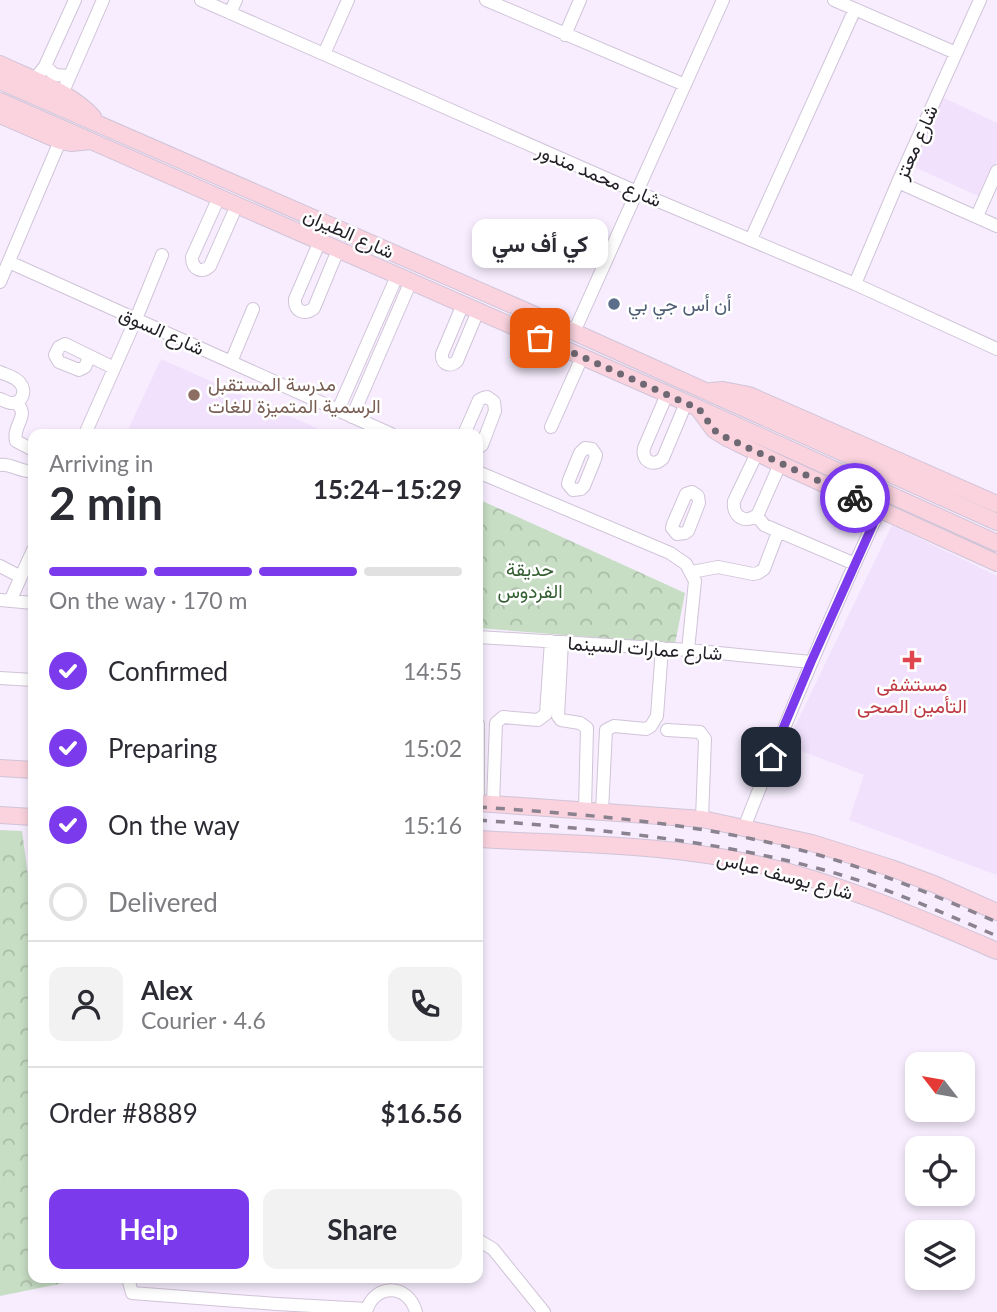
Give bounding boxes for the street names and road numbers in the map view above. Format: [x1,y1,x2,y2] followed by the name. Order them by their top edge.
[889,101,944,184] street label: شارع معتز
[532,137,665,213] street label: شارع محمد مندور
[300,202,398,265] street label: شارع الطيران
[115,302,208,361] street label: شارع السوق
[567,631,723,666] street label: شارع عمارات السينما
[714,845,856,906] street label: شارع يوسف عباس

